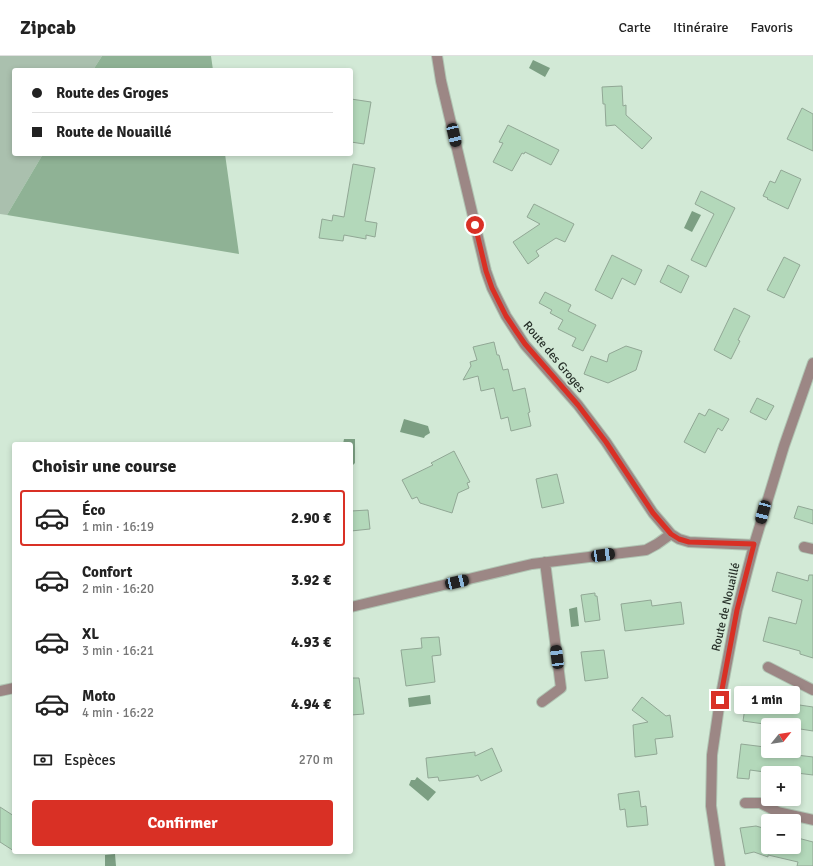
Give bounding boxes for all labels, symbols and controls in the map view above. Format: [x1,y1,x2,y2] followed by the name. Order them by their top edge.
[20,16,76,40] text: Zipcab
[618,19,651,36] text: Carte
[673,19,729,36] text: Itinéraire
[751,19,793,36] text: Favoris
[56,84,168,102] text: Route des Groges
[445,122,463,148] car
[56,123,171,141] text: Route de Nouaillé
[466,216,484,234] route start
[520,318,588,396] street label: Route des Groges
[32,455,176,477] text: Choisir une course
[754,499,772,525] car
[34,500,70,536] icon: car
[82,501,105,519] text: Éco
[291,509,331,527] text: 2.90 €
[82,519,154,535] text: 1 min · 16:19
[590,547,616,563] car
[708,561,744,653] street label: Route de Nouaillé
[34,562,70,598] icon: car
[82,563,132,581] text: Confort
[291,571,331,589] text: 3.92 €
[444,573,470,591] car
[82,581,154,597] text: 2 min · 16:20
[34,624,70,660] icon: car
[82,625,99,643] text: XL
[291,633,331,651] text: 4.93 €
[82,643,154,659] text: 3 min · 16:21
[550,644,564,670] car
[34,686,70,722] icon: car
[734,686,800,714] callout: 1 min
[82,687,116,705] text: Moto
[711,691,729,709] route end
[751,692,783,708] text: 1 min
[291,695,331,713] text: 4.94 €
[82,705,154,721] text: 4 min · 16:22
[761,718,801,758] north arrow
[761,718,801,854] map controls
[32,749,54,771] icon: cash
[64,751,116,769] text: Espèces
[299,752,333,768] text: 270 m
[761,766,801,806] button: +
[32,800,333,846] button: Confirmer
[761,814,801,854] button: −

